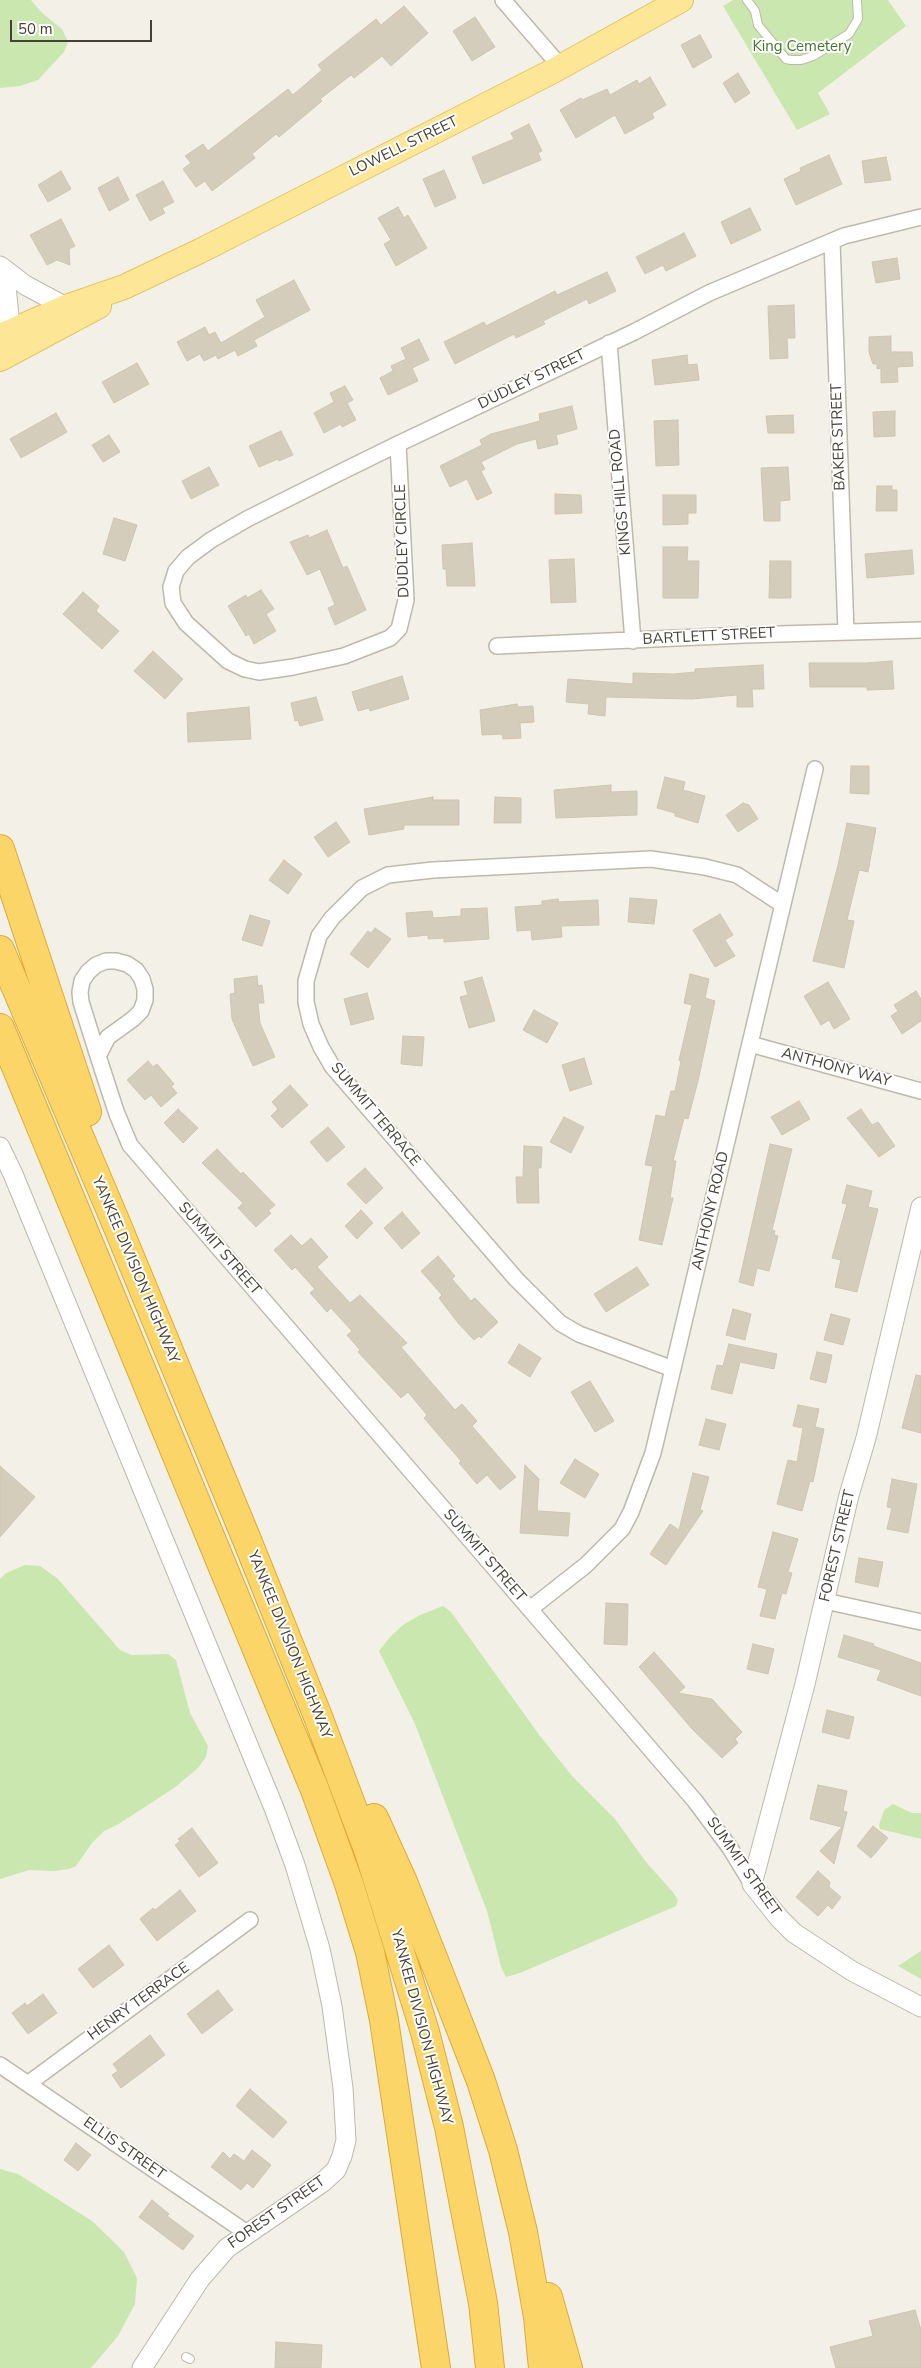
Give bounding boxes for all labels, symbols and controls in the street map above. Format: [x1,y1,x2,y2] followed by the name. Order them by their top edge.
[12,10,155,42] scale bar
[18,19,53,39] text: 50 m
[752,38,852,56] park label: King Cemetery
[347,113,461,181] street label: LOWELL STREET
[475,346,589,414] street label: DUDLEY STREET
[828,383,850,491] street label: BAKER STREET
[606,428,636,556] street label: KINGS HILL ROAD
[392,484,414,598] street label: DUDLEY CIRCLE
[642,625,776,649] street label: BARTLETT STREET
[779,1045,893,1091] street label: ANTHONY WAY
[326,1060,424,1170] street label: SUMMIT TERRACE
[689,1150,733,1272] street label: ANTHONY ROAD
[87,1174,183,1366] street label: YANKEE DIVISION HIGHWAY
[174,1199,264,1299] street label: SUMMIT STREET
[816,1488,860,1604] street label: FOREST STREET
[439,1506,529,1606] street label: SUMMIT STREET
[243,1548,335,1742] street label: YANKEE DIVISION HIGHWAY
[702,1814,784,1920] street label: SUMMIT STREET
[386,1927,456,2127] street label: YANKEE DIVISION HIGHWAY
[85,1959,193,2045] street label: HENRY TERRACE
[79,2114,169,2184] street label: ELLIS STREET
[225,2173,329,2253] street label: FOREST STREET

